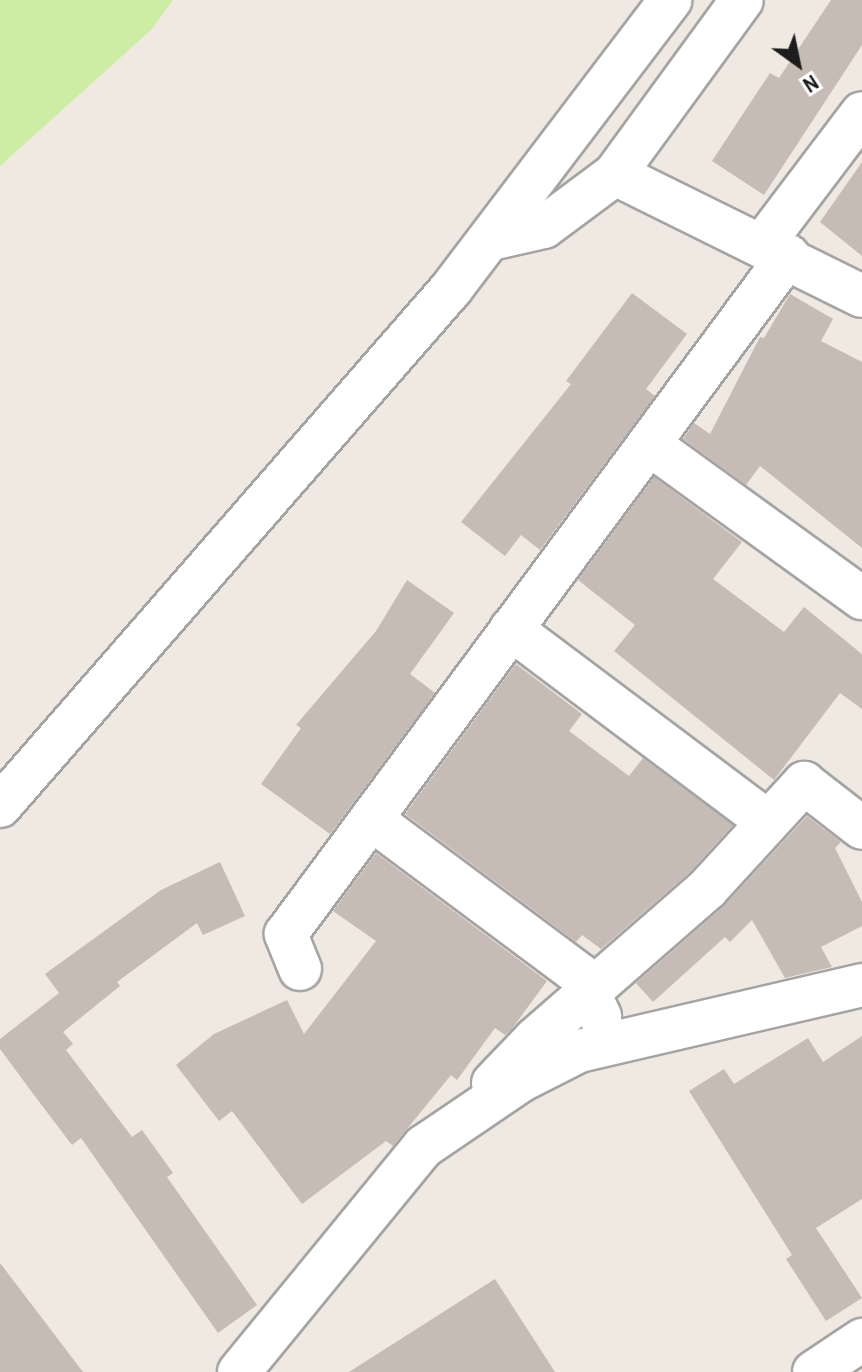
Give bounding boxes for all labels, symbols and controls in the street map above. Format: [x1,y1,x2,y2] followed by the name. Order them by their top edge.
[758,24,838,104] north arrow
[797,68,825,100] text: N

